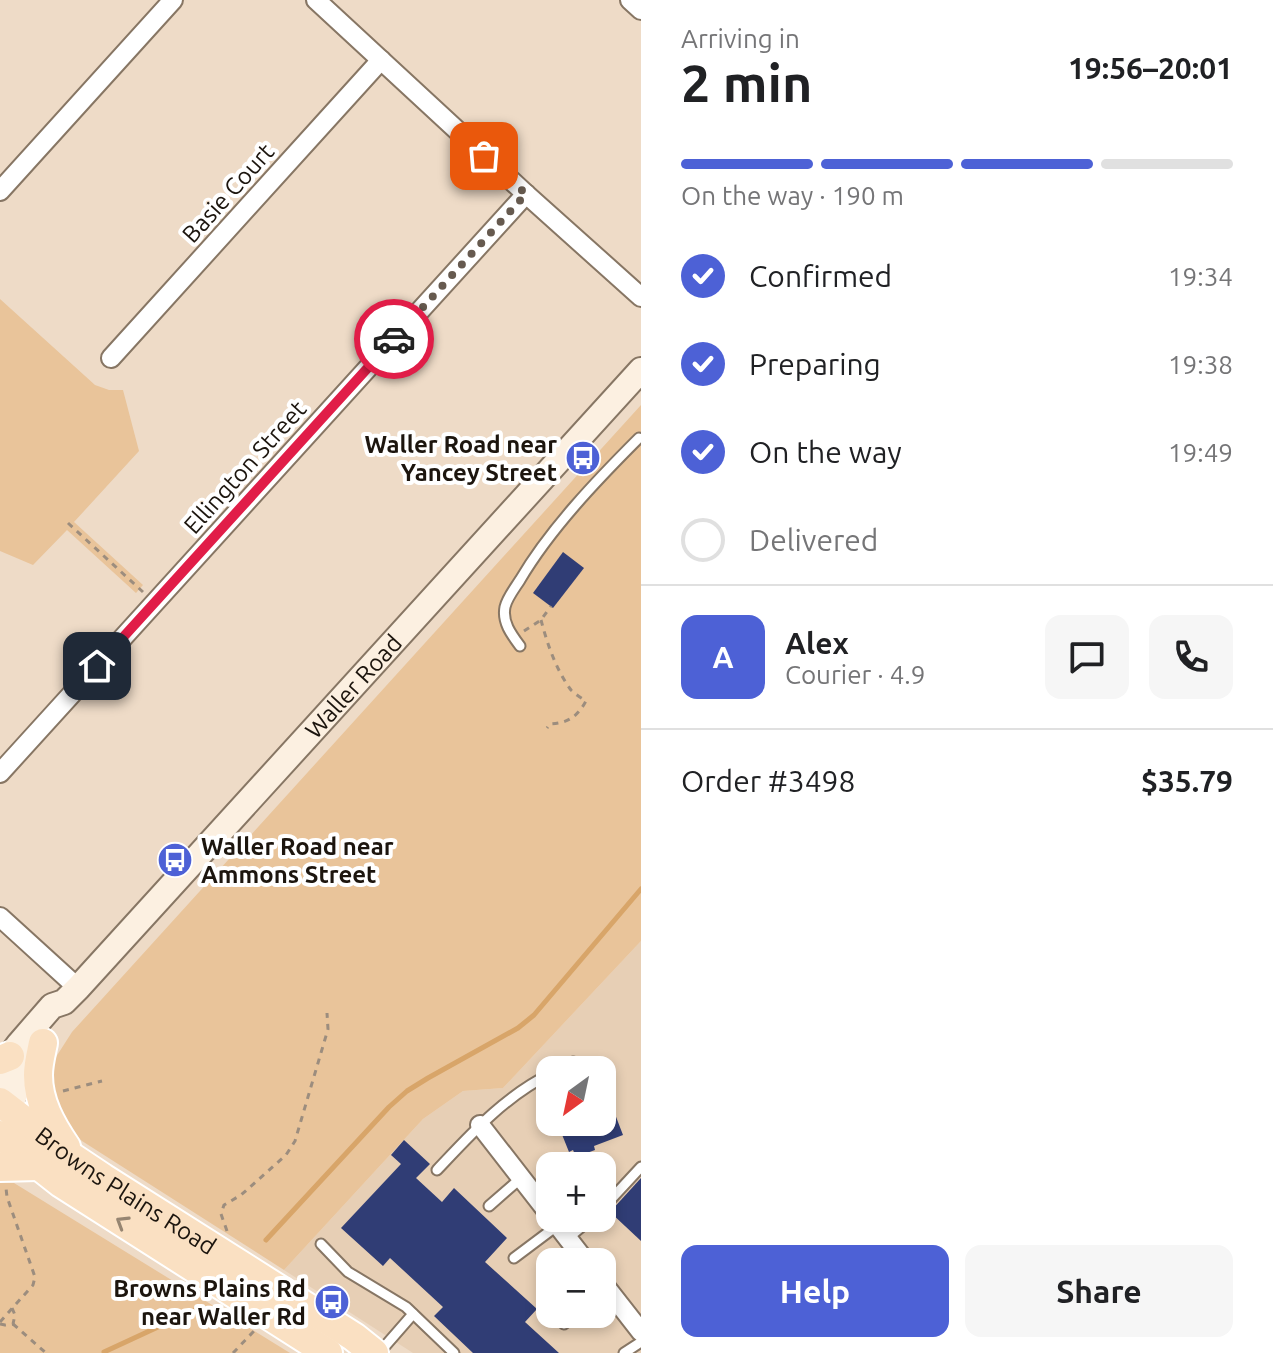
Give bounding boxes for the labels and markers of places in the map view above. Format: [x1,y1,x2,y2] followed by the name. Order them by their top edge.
[450,122,518,190] pin
[364,431,557,486] place label: Waller Road near Yancey Street
[564,439,602,477] bus stop icon: Waller Road near Yancey Street
[63,632,131,700] pin
[201,833,394,888] place label: Waller Road near Ammons Street
[156,841,194,879] bus stop icon: Waller Road near Ammons Street
[113,1275,306,1330] place label: Browns Plains Rd near Waller Rd
[313,1283,351,1321] bus stop icon: Browns Plains Rd near Waller Rd

